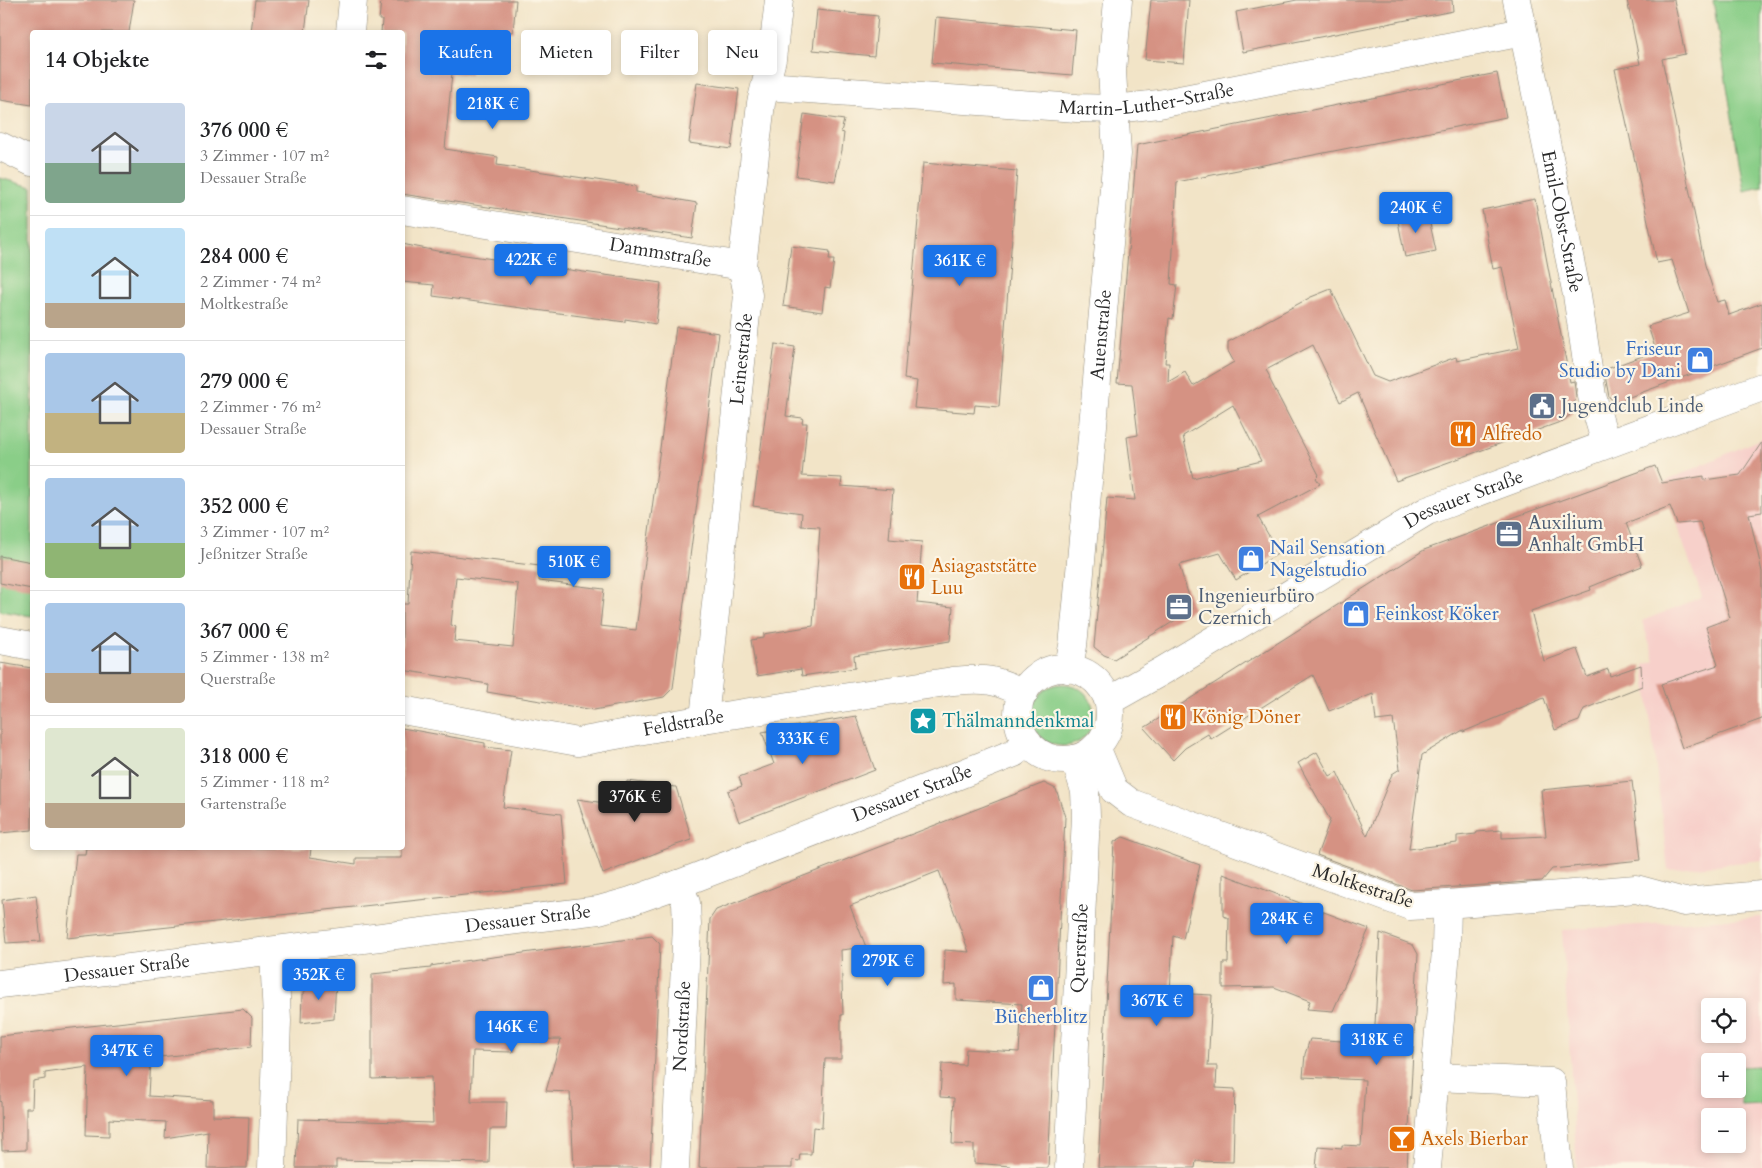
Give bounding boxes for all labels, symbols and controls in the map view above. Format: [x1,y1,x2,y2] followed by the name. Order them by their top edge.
[420,30,511,75] chip: Kaufen
[521,30,611,75] chip: Mieten
[621,30,698,75] chip: Filter
[708,30,777,75] chip: Neu
[45,46,150,75] text: 14 Objekte
[362,46,390,74] icon: filters
[1058,76,1236,122] street label: Martin-Luther-Straße
[452,88,534,130] pin: 218K €
[467,93,519,115] text: 218K €
[200,116,288,145] text: 376 000 €
[85,123,145,183] icon: home
[200,145,329,167] text: 3 Zimmer · 107 m²
[1535,148,1589,295] street label: Emil-Obst-Straße
[200,167,307,189] text: Dessauer Straße
[1375,192,1457,234] pin: 240K €
[1390,197,1442,219] text: 240K €
[607,231,714,274] street label: Dammstraße
[200,242,288,271] text: 284 000 €
[490,244,572,286] pin: 422K €
[919,244,1001,287] pin: 361K €
[85,248,145,308] icon: home
[505,249,557,271] text: 422K €
[934,250,986,272] text: 361K €
[200,271,321,293] text: 2 Zimmer · 74 m²
[1084,288,1118,381] street label: Auenstraße
[200,293,289,315] text: Moltkestraße
[724,312,759,406] street label: Leinestraße
[1559,336,1681,384] place label: Friseur Studio by Dani
[1685,345,1715,375] shop icon: Friseur Studio by Dani
[200,367,288,396] text: 279 000 €
[85,373,145,433] icon: home
[1527,391,1557,421] public building icon: Jugendclub Linde
[1558,393,1704,419] place label: Jugendclub Linde
[200,396,321,418] text: 2 Zimmer · 76 m²
[200,418,307,440] text: Dessauer Straße
[1448,419,1478,449] restaurant icon: Alfredo
[1482,421,1542,447] place label: Alfredo
[1399,463,1527,535] street label: Dessauer Straße
[200,492,288,521] text: 352 000 €
[85,498,145,558] icon: home
[1528,510,1644,558] place label: Auxilium Anhalt GmbH
[1494,519,1524,549] office icon: Auxilium Anhalt GmbH
[200,521,329,543] text: 3 Zimmer · 107 m²
[1270,535,1386,583] place label: Nail Sensation Nagelstudio
[200,543,308,565] text: Jeßnitzer Straße
[1236,544,1266,574] shop icon: Nail Sensation Nagelstudio
[533,546,615,588] pin: 510K €
[548,551,600,573] text: 510K €
[931,553,1037,601] place label: Asiagaststätte Luu
[897,562,927,592] restaurant icon: Asiagaststätte Luu
[1198,583,1315,631] place label: Ingenieurbüro Czernich
[1164,592,1194,622] office icon: Ingenieurbüro Czernich
[1341,599,1371,629] shop icon: Feinkost Köker
[1375,601,1499,627] place label: Feinkost Köker
[200,617,288,646] text: 367 000 €
[85,623,145,683] icon: home
[200,646,329,668] text: 5 Zimmer · 138 m²
[200,668,276,690] text: Querstraße
[1158,702,1188,732] restaurant icon: König Döner
[641,703,726,743] street label: Feldstraße
[1192,704,1300,730] place label: König Döner
[908,706,938,736] place icon: Thälmanndenkmal
[942,708,1094,734] place label: Thälmanndenkmal
[762,722,844,765] pin: 333K €
[777,728,829,750] text: 333K €
[200,742,288,771] text: 318 000 €
[85,748,145,808] icon: home
[849,758,976,828] street label: Dessauer Straße
[200,771,329,793] text: 5 Zimmer · 118 m²
[594,780,676,823] pin: 376K €
[609,786,661,808] text: 376K €
[200,793,287,815] text: Gartenstraße
[1309,857,1417,915] street label: Moltkestraße
[463,898,593,939] street label: Dessauer Straße
[1246,902,1328,945] pin: 284K €
[1064,903,1095,994] street label: Querstraße
[1261,908,1313,930] text: 284K €
[847,944,929,987] pin: 279K €
[63,948,192,989] street label: Dessauer Straße
[862,950,914,972] text: 279K €
[278,958,360,1001] pin: 352K €
[293,964,345,986] text: 352K €
[1026,973,1056,1003] shop icon: Bücherblitz
[667,980,697,1072] street label: Nordstraße
[1116,984,1198,1027] pin: 367K €
[1131,990,1183,1012] text: 367K €
[1701,998,1746,1153] map controls
[1701,998,1746,1043] button: locate
[995,1004,1088,1030] place label: Bücherblitz
[471,1010,553,1053] pin: 146K €
[486,1016,538,1038] text: 146K €
[1336,1024,1418,1066] pin: 318K €
[1351,1029,1403,1051] text: 318K €
[86,1034,168,1077] pin: 347K €
[101,1040,153,1062] text: 347K €
[1701,1053,1746,1098] button: +
[1701,1108,1746,1153] button: −
[1387,1124,1417,1154] bar icon: Axels Bierbar
[1421,1126,1528,1152] place label: Axels Bierbar

